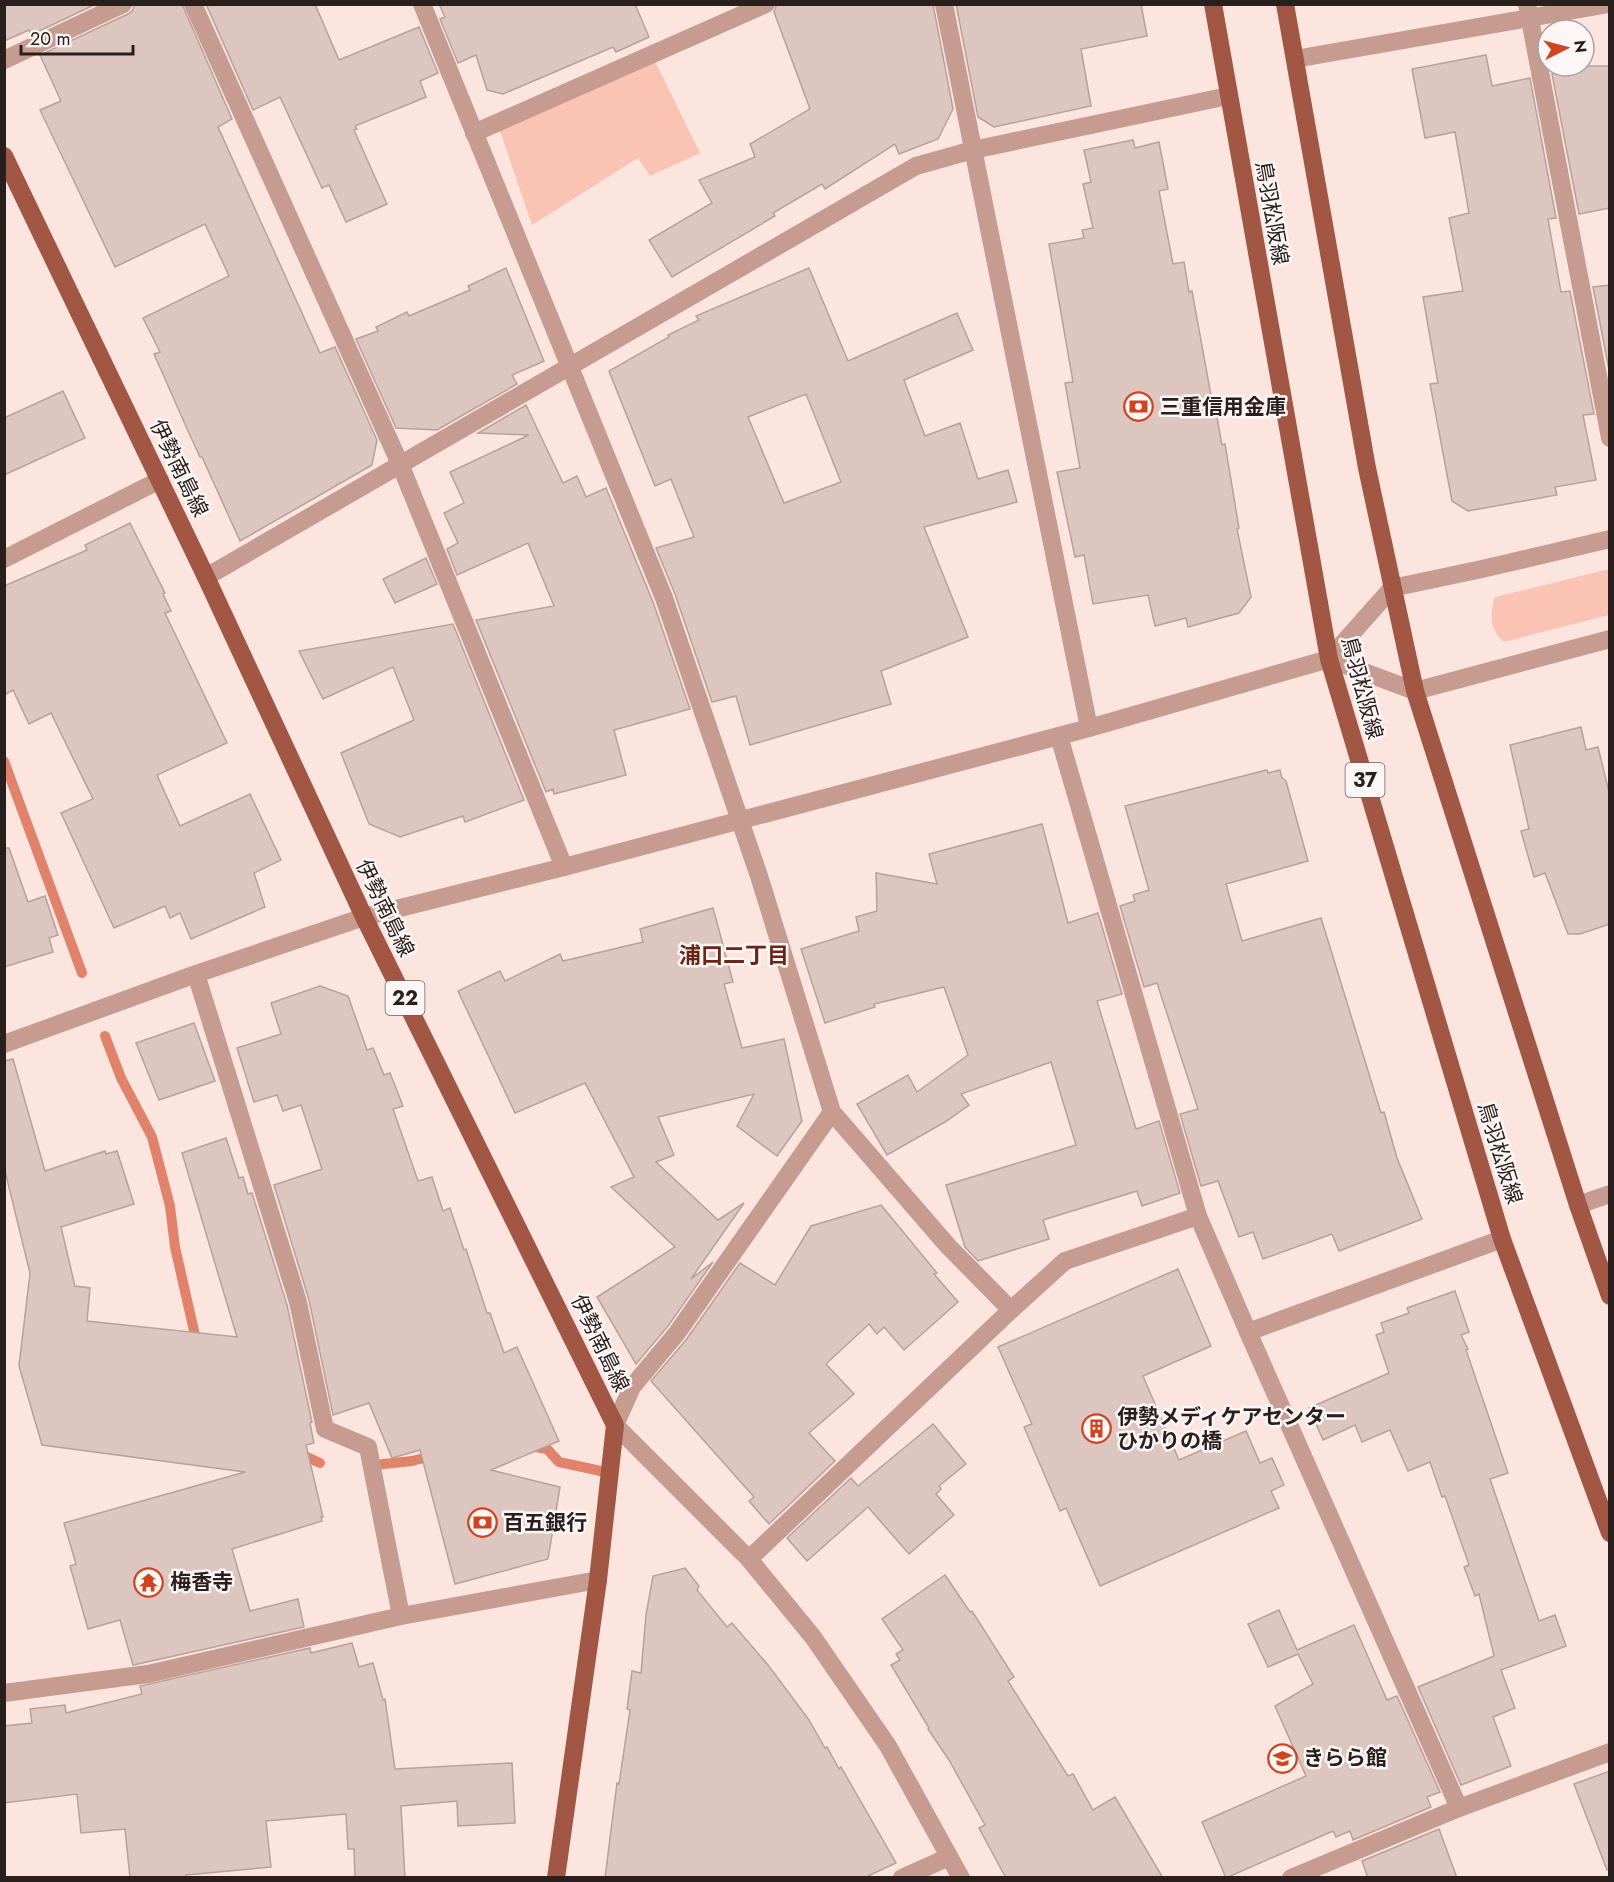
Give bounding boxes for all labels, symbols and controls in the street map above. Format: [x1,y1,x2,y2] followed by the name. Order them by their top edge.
[21,18,134,56] scale bar
[1536,18,1596,78] north arrow
[30,26,70,52] text: 20 m
[1568,39,1593,54] text: N
[1248,159,1296,267] street label: 鳥羽松阪線
[1123,391,1155,423] bank icon: 三重信用金庫
[1160,392,1286,422] place label: 三重信用金庫
[143,414,215,522] street label: 伊勢南島線
[1334,633,1390,743] street label: 鳥羽松阪線
[1346,763,1384,797] road number: 37
[349,854,421,962] street label: 伊勢南島線
[679,939,789,971] district label: 浦口二丁目
[386,981,424,1015] road number: 22
[1470,1098,1530,1208] street label: 鳥羽松阪線
[564,1289,636,1397] street label: 伊勢南島線
[1117,1402,1346,1456] place label: 伊勢メディケアセンター ひかりの橋
[1080,1413,1112,1445] building icon: 伊勢メディケアセンター ひかりの橋
[466,1507,498,1539] bank icon: 百五銀行
[503,1508,587,1538] place label: 百五銀行
[133,1566,165,1598] temple icon: 梅香寺
[170,1567,233,1597] place label: 梅香寺
[1266,1742,1298,1774] school or university icon: きらら館
[1303,1743,1387,1773] place label: きらら館

